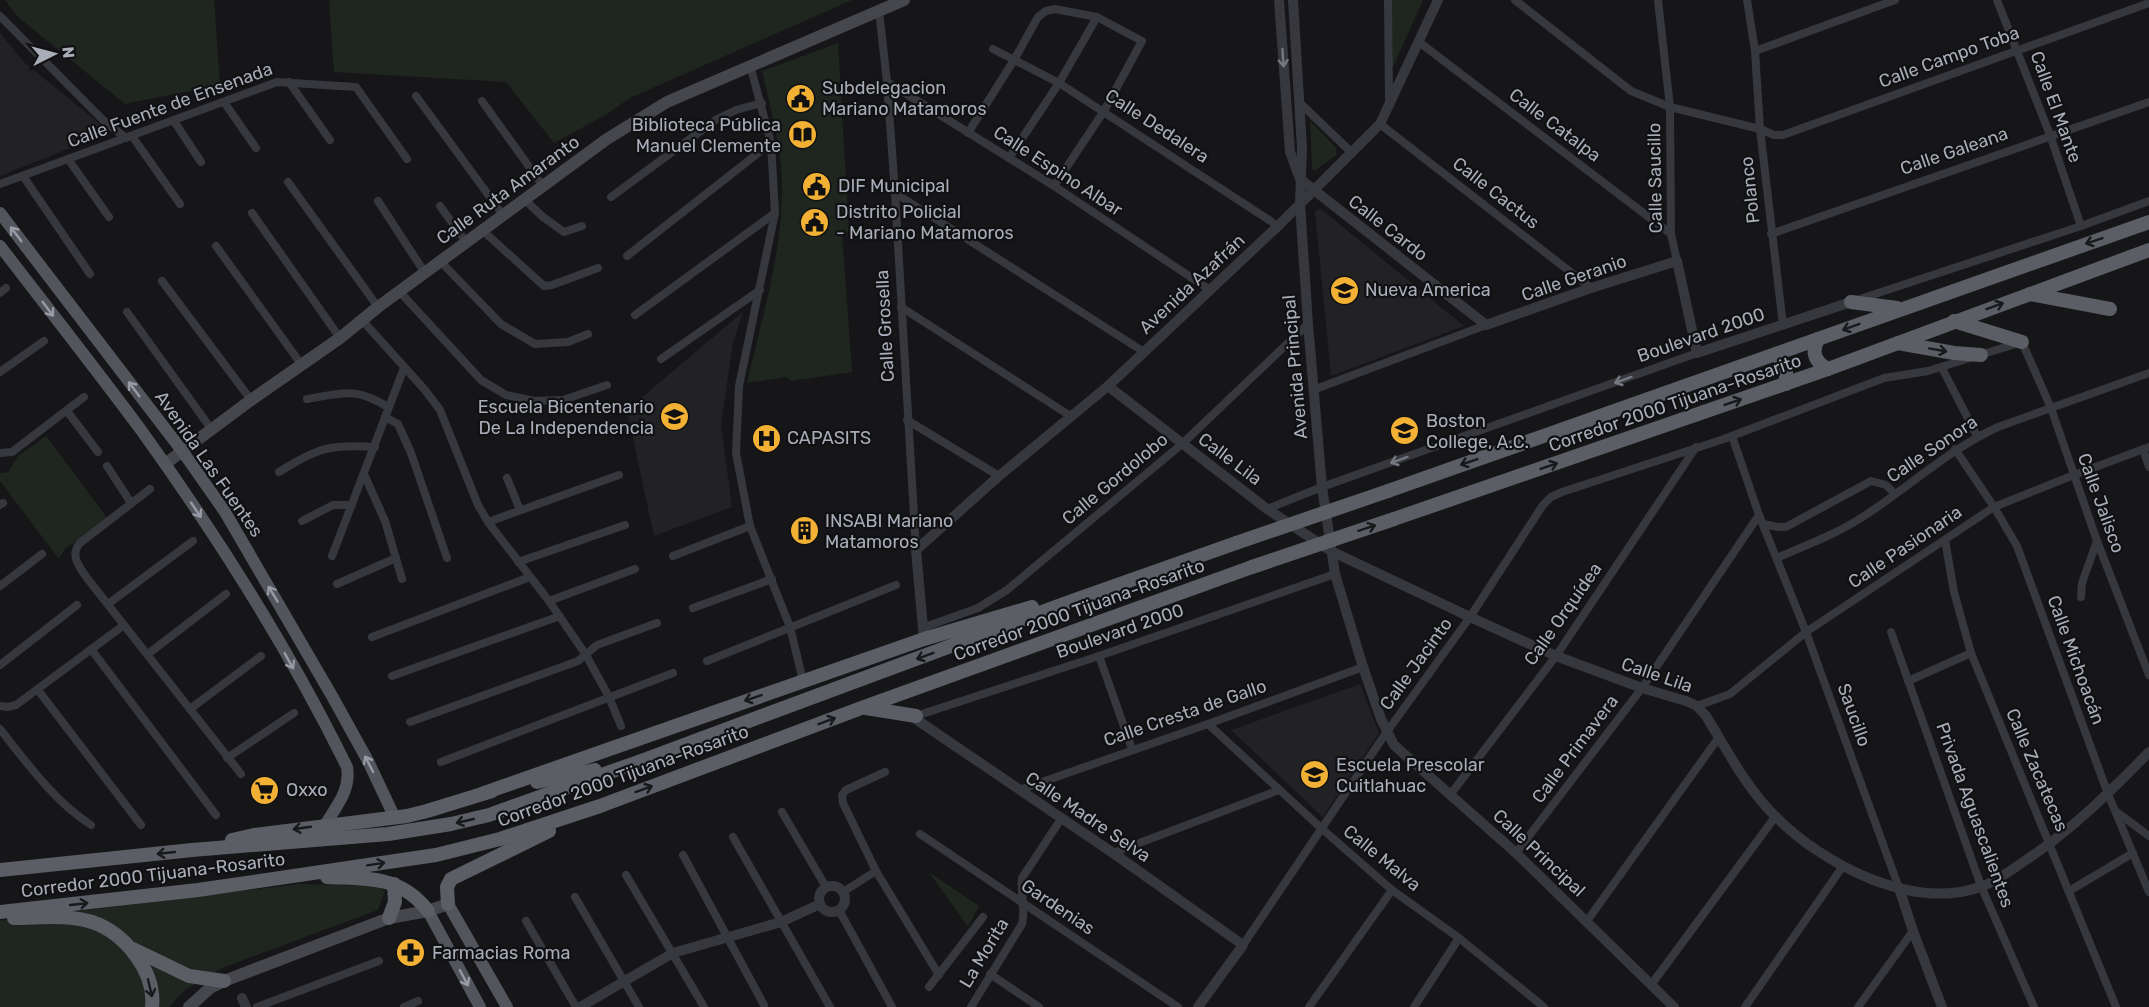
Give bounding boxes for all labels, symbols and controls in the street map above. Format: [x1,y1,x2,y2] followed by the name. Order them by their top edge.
[1876,21,2022,93] street label: Calle Campo Toba
[24,24,84,84] north arrow
[58,46,78,59] text: N
[1277,48,1288,68] one-way arrow
[2026,48,2086,166] street label: Calle El Mante
[65,58,275,152] street label: Calle Fuente de Ensenada
[822,77,987,120] place label: Subdelegacion Mariano Matamoros
[785,82,817,114] public building icon: Subdelegacion Mariano Matamoros
[1505,83,1605,167] street label: Calle Catalpa
[1101,84,1213,168] street label: Calle Dedalera
[632,114,781,157] place label: Biblioteca Pública Manuel Clemente
[786,119,818,151] library icon: Biblioteca Pública Manuel Clemente
[989,121,1127,221] street label: Calle Espino Albar
[1897,122,2011,180] street label: Calle Galeana
[1643,123,1667,233] street label: Calle Saucillo
[432,131,584,249] street label: Calle Ruta Amaranto
[1448,152,1544,234] street label: Calle Cactus
[1736,155,1764,225] street label: Polanco
[801,170,833,202] public building icon: DIF Municipal
[838,175,950,197] place label: DIF Municipal
[1344,190,1432,266] street label: Calle Cardo
[836,201,1014,244] place label: Distrito Policial - Mariano Matamoros
[799,206,831,238] public building icon: Distrito Policial - Mariano Matamoros
[10,227,22,243] one-way arrow
[1135,229,1249,339] street label: Avenida Azafrán
[2085,237,2104,248] one-way arrow
[1519,250,1629,306] street label: Calle Geranio
[871,269,899,383] street label: Calle Grosella
[1328,274,1360,306] school or university icon: Nueva America
[1365,279,1491,301] place label: Nueva America
[1278,294,1312,440] street label: Avenida Principal
[1985,299,2004,310] one-way arrow
[42,301,55,317] one-way arrow
[1634,303,1768,367] street label: Boulevard 2000
[1842,323,1860,334] one-way arrow
[1928,345,1948,356] one-way arrow
[1546,349,1804,457] street label: Corredor 2000 Tijuana-Rosarito
[1614,375,1632,386] one-way arrow
[128,382,141,398] one-way arrow
[150,387,268,541] street label: Avenida Las Fuentes
[478,396,654,439] place label: Escuela Bicentenario De La Independencia
[1723,396,1742,407] one-way arrow
[659,401,691,433] school or university icon: Escuela Bicentenario De La Independencia
[1426,410,1529,453] place label: Boston College, A.C.
[1883,411,1981,487] street label: Calle Sonora
[1389,415,1421,447] school or university icon: Boston College, A.C.
[750,422,782,454] hospital icon: CAPASITS
[787,427,871,449] place label: CAPASITS
[1058,428,1172,530] street label: Calle Gordolobo
[1194,428,1266,490] street label: Calle Lila
[2073,450,2129,556] street label: Calle Jalisco
[1390,455,1409,466] one-way arrow
[1460,458,1479,469] one-way arrow
[1539,459,1558,470] one-way arrow
[1844,501,1966,593] street label: Calle Pasionaria
[190,502,202,518] one-way arrow
[825,510,953,553] place label: INSABI Mariano Matamoros
[788,515,820,547] building icon: INSABI Mariano Matamoros
[1357,522,1376,533] one-way arrow
[950,554,1208,666] street label: Corredor 2000 Tijuana-Rosarito
[1519,558,1607,670] street label: Calle Orquídea
[267,586,279,603] one-way arrow
[2042,592,2110,728] street label: Calle Michoacán
[1053,599,1187,663] street label: Boulevard 2000
[1375,613,1457,715] street label: Calle Jacinto
[916,651,934,662] one-way arrow
[284,652,296,669] one-way arrow
[1618,653,1696,697] street label: Calle Lila
[1101,675,1269,751] street label: Calle Cresta de Gallo
[1832,681,1876,749] street label: Saucillo
[1527,690,1623,808] street label: Calle Primavera
[744,694,763,705] one-way arrow
[2001,705,2073,835] street label: Calle Zacatecas
[817,715,836,726] one-way arrow
[1931,719,2019,911] street label: Privada Aguascalientes
[494,720,752,832] street label: Corredor 2000 Tijuana-Rosarito
[1336,754,1485,797] place label: Escuela Prescolar Cuitlahuac
[362,755,374,773] one-way arrow
[1299,759,1331,791] school or university icon: Escuela Prescolar Cuitlahuac
[1021,767,1155,867] street label: Calle Madre Selva
[249,774,281,806] supermarket icon: Oxxo
[286,779,328,801] place label: Oxxo
[634,783,653,794] one-way arrow
[1488,805,1590,901] street label: Calle Principal
[455,816,475,827] one-way arrow
[1339,820,1425,896] street label: Calle Malva
[292,823,312,834] one-way arrow
[20,848,286,902] street label: Corredor 2000 Tijuana-Rosarito
[157,848,177,859] one-way arrow
[366,858,386,869] one-way arrow
[1017,874,1099,940] street label: Gardenias
[69,898,88,909] one-way arrow
[955,914,1013,992] street label: La Morita
[395,937,427,969] pharmacy icon: Farmacias Roma
[432,942,570,964] place label: Farmacias Roma
[458,968,470,986] one-way arrow
[144,979,156,998] one-way arrow

